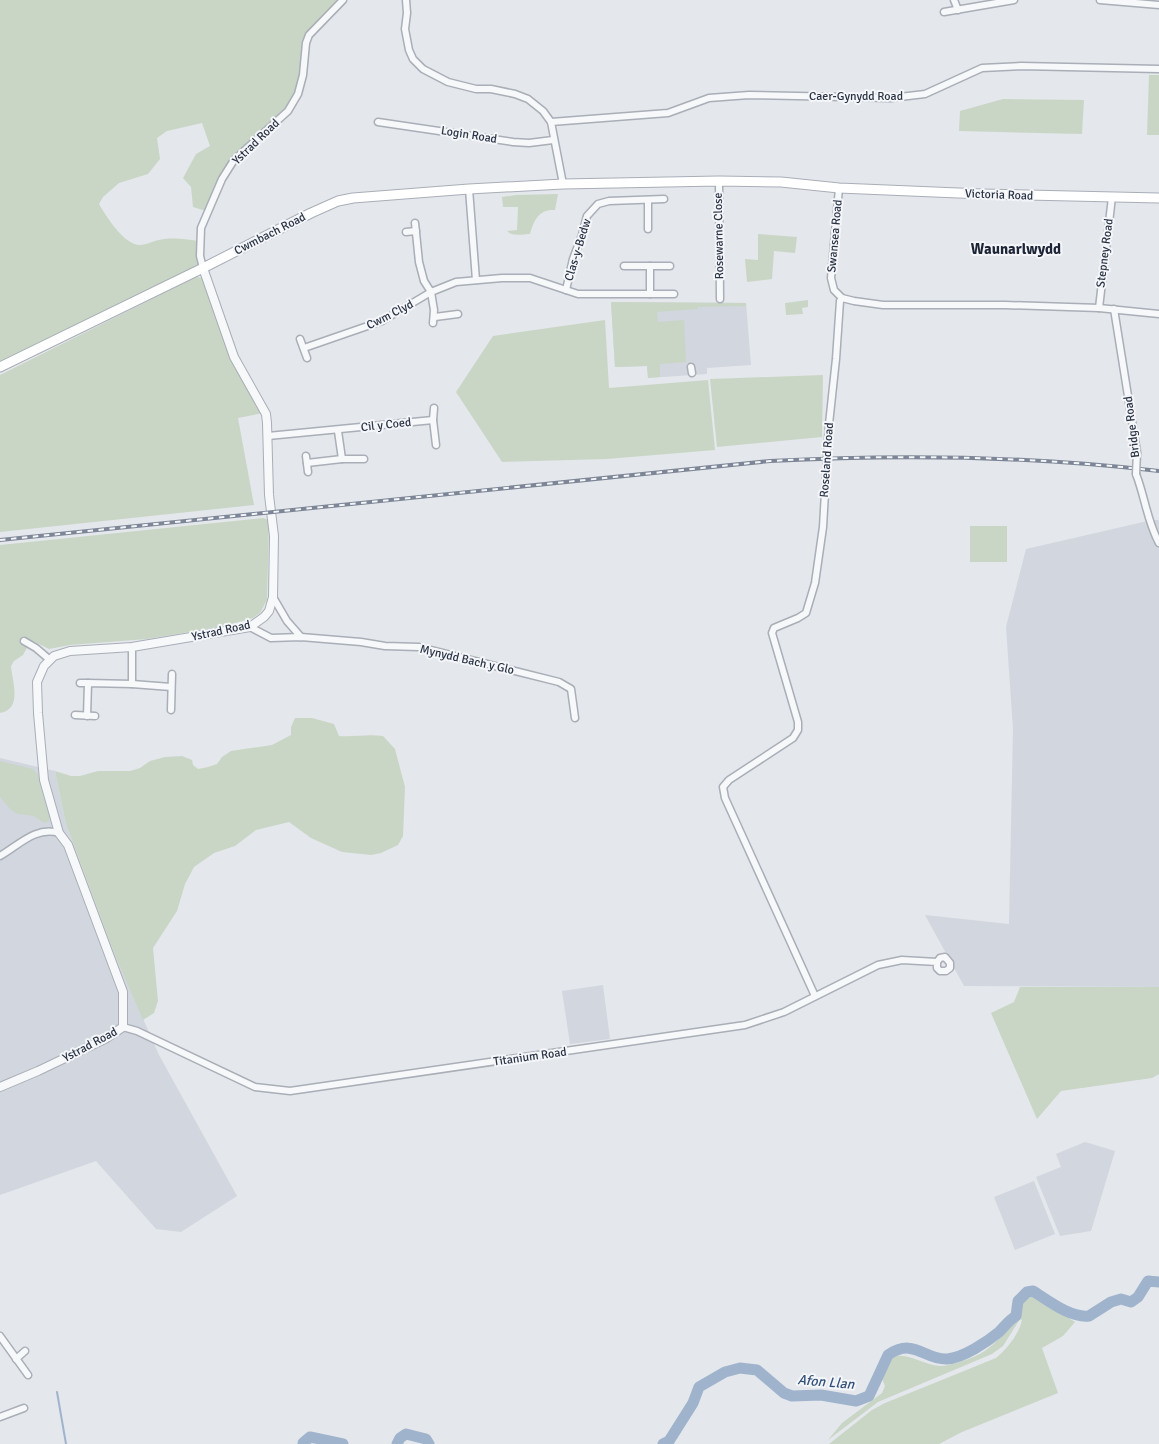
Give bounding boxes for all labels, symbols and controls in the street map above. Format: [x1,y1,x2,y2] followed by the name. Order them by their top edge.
[809,89,903,104] street label: Caer-Gynydd Road
[229,116,283,168] street label: Ystrad Road
[440,123,498,147] street label: Login Road
[965,186,1033,204] street label: Victoria Road
[711,192,727,280] street label: Rosewarne Close
[824,199,846,273] street label: Swansea Road
[232,210,308,258] street label: Cwmbach Road
[561,217,595,283] street label: Clas-y-Bedw
[1093,218,1117,288] street label: Stepney Road
[971,240,1061,258] district label: Waunarlwydd
[364,297,416,333] street label: Cwm Clyd
[1121,395,1143,459] street label: Bridge Road
[360,415,412,435] street label: Cil y Coed
[817,422,837,498] street label: Roseland Road
[190,617,252,645] street label: Ystrad Road
[418,642,516,678] street label: Mynydd Bach y Glo
[60,1024,120,1066] street label: Ystrad Road
[492,1044,568,1070] street label: Titanium Road
[797,1371,855,1393] water label: Afon Llan

